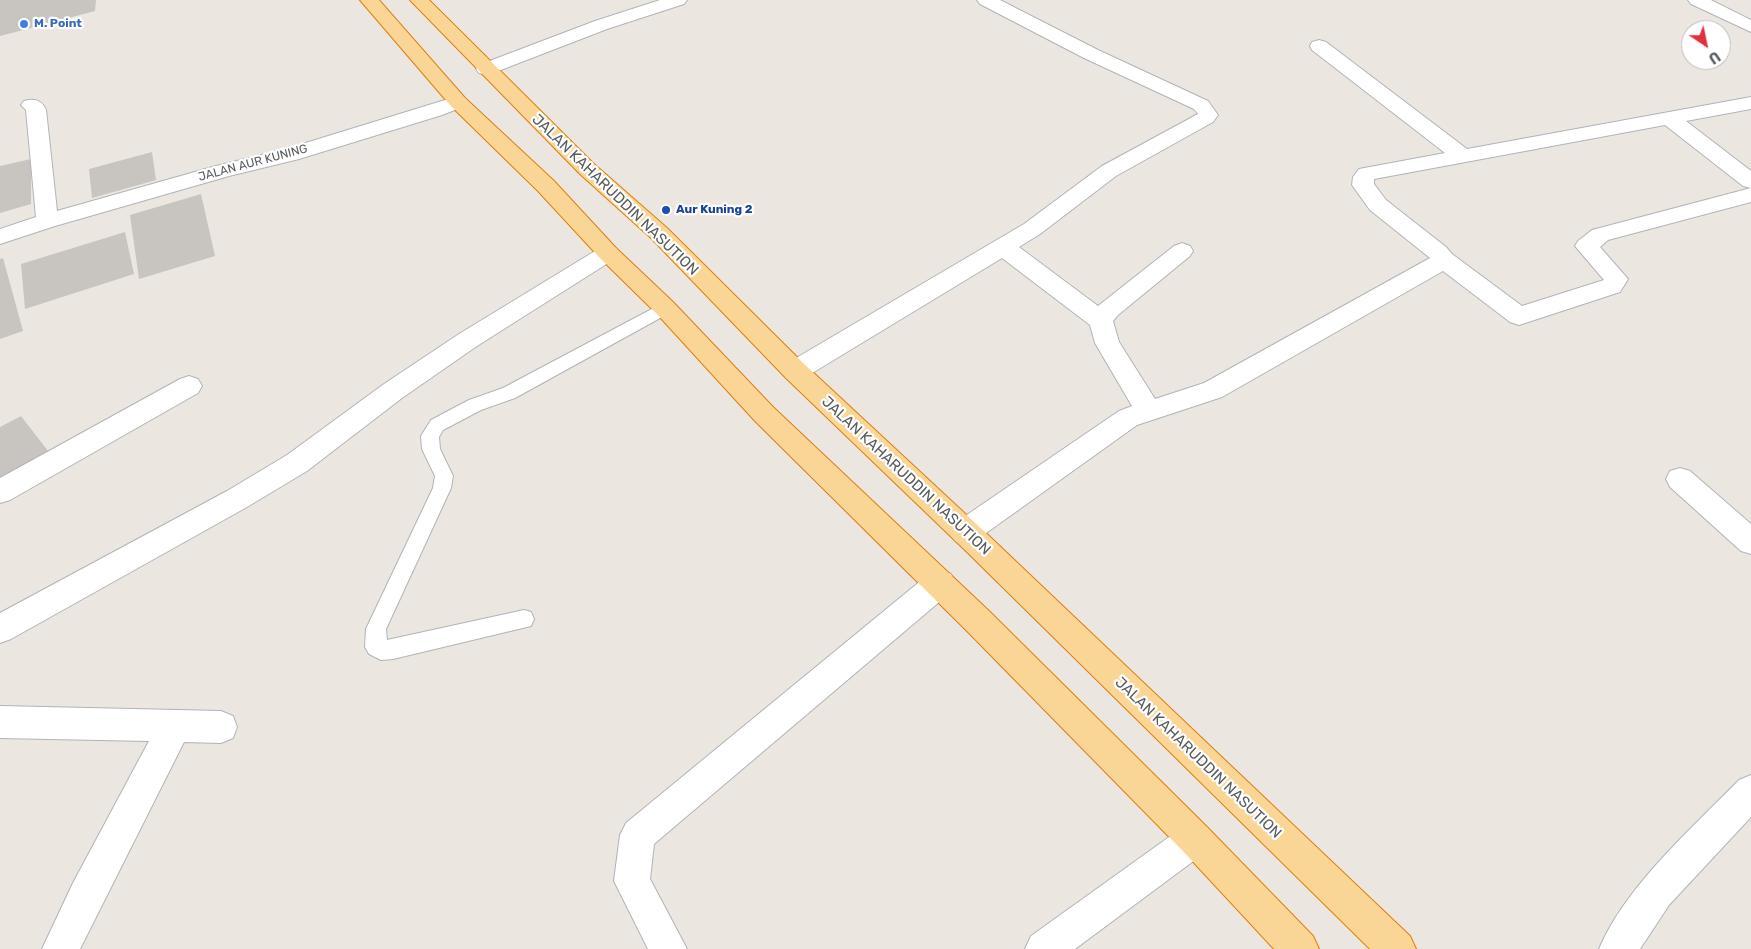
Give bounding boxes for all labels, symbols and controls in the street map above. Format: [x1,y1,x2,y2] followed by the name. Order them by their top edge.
[34,17,82,31] place label: M. Point
[18,18,30,30] marker: M. Point
[1681,20,1731,70] north arrow
[1705,47,1723,67] text: U
[528,111,702,279] street label: JALAN KAHARUDDIN NASUTION
[197,142,309,184] street label: JALAN AUR KUNING
[676,203,752,217] place label: Aur Kuning 2
[660,204,672,216] marker: Aur Kuning 2
[818,393,994,559] street label: JALAN KAHARUDDIN NASUTION
[1111,674,1285,842] street label: JALAN KAHARUDDIN NASUTION

